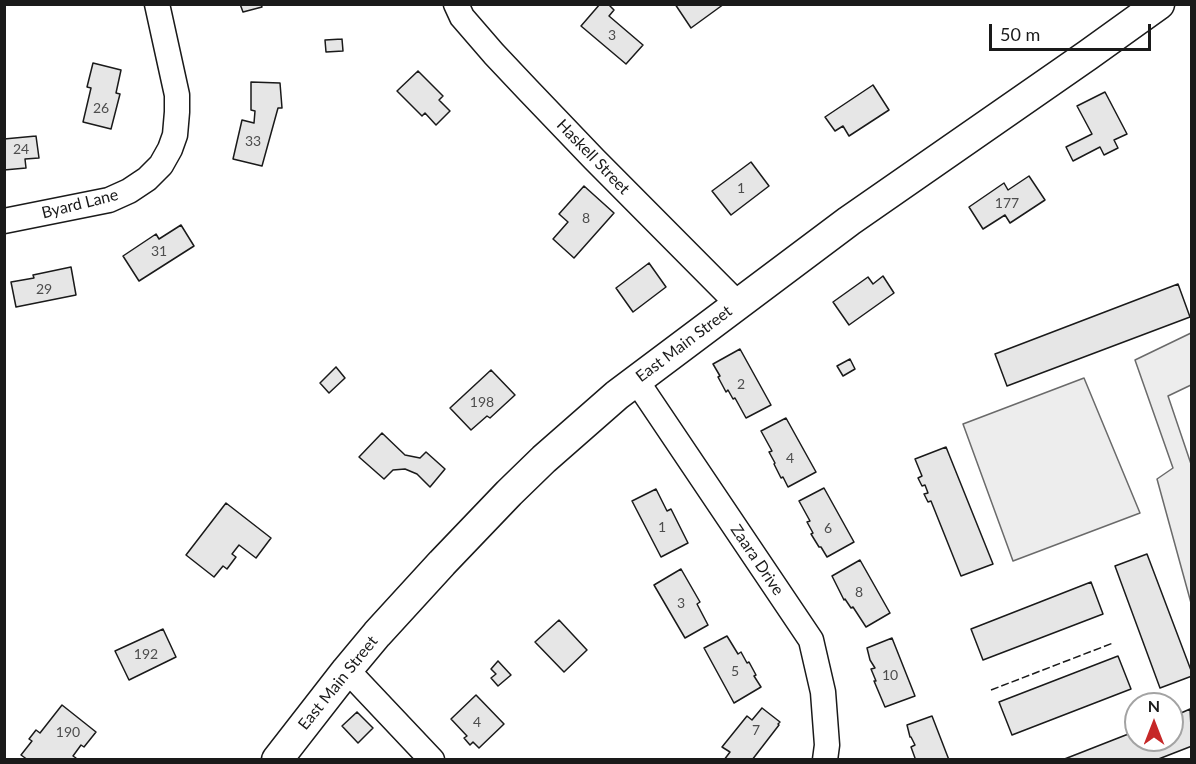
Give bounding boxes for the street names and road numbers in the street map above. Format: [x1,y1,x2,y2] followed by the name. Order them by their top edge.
[552,116,634,198] street label: Haskell Street
[40,185,120,223] street label: Byard Lane
[632,302,736,386] street label: East Main Street
[726,521,788,599] street label: Zaara Drive
[294,632,382,734] street label: East Main Street

